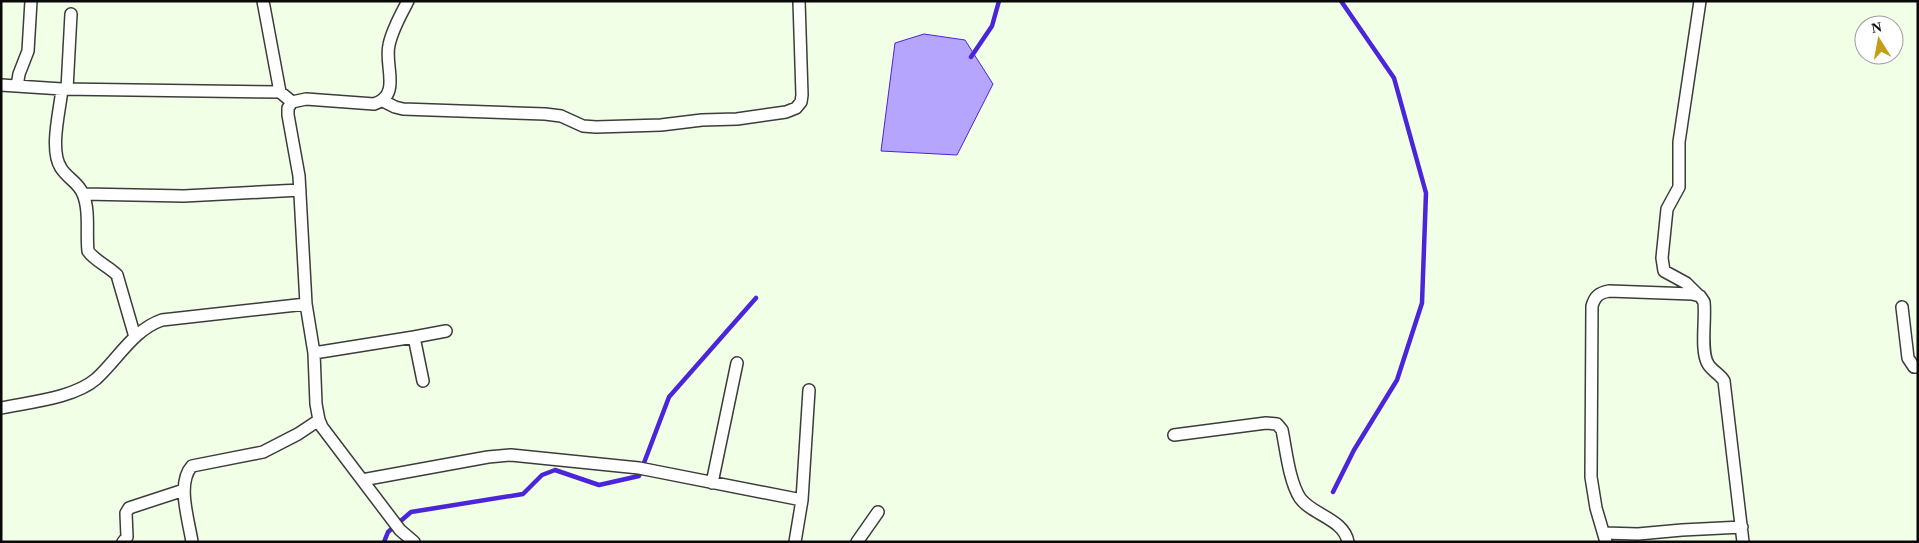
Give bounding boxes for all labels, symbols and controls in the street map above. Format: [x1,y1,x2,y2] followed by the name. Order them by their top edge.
[1854,15,1904,65] north arrow
[1870,19,1883,36] text: N

